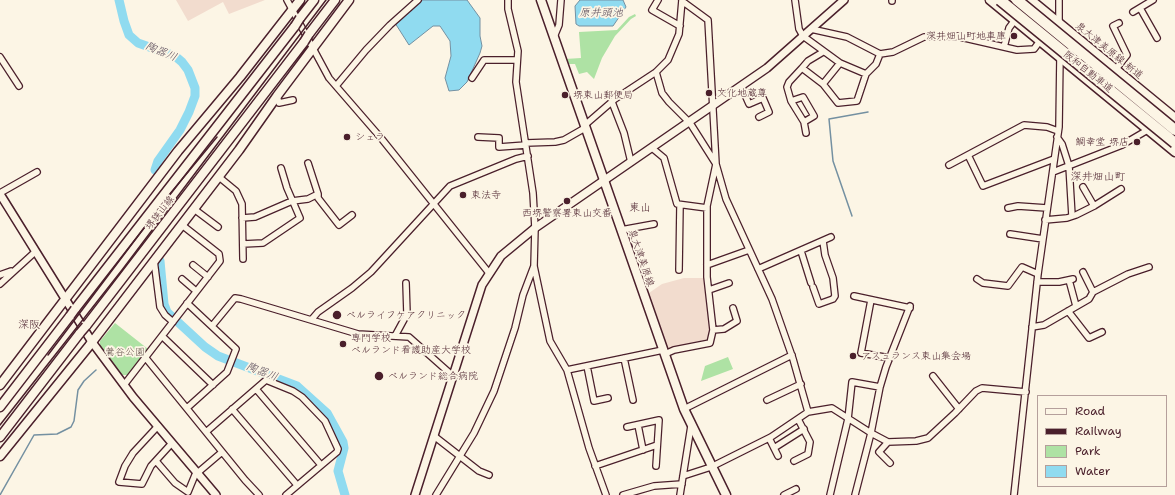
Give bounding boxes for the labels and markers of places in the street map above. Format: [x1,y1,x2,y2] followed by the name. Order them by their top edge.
[926,30,1006,42] place label: 深井畑山町地車庫
[1009,31,1019,41] marker: 深井畑山町地車庫
[717,87,767,99] place label: 文化地蔵尊
[704,88,714,98] marker: 文化地蔵尊
[573,89,633,101] place label: 堺東山郵便局
[560,90,570,100] marker: 堺東山郵便局
[355,131,385,143] place label: シェラ
[342,132,352,142] marker: シェラ
[1076,136,1129,148] place label: 鯛幸堂 堺店
[1132,137,1142,147] marker: 鯛幸堂 堺店
[471,189,501,201] place label: 東法寺
[458,190,468,200] marker: 東法寺
[562,196,572,206] marker: 西堺警察署東山交番
[522,207,612,219] place label: 西堺警察署東山交番
[331,309,343,321] marker: ベルライフケアクリニック
[346,309,466,321] place label: ベルライフケアクリニック
[351,332,471,356] place label: 専門学校 ベルランド看護助産大学校
[338,339,348,349] marker: 専門学校 ベルランド看護助産大学校
[861,350,971,362] place label: アスュランス東山集会場
[848,351,858,361] marker: アスュランス東山集会場
[373,370,385,382] marker: ベルランド総合病院
[388,370,478,382] place label: ベルランド総合病院

